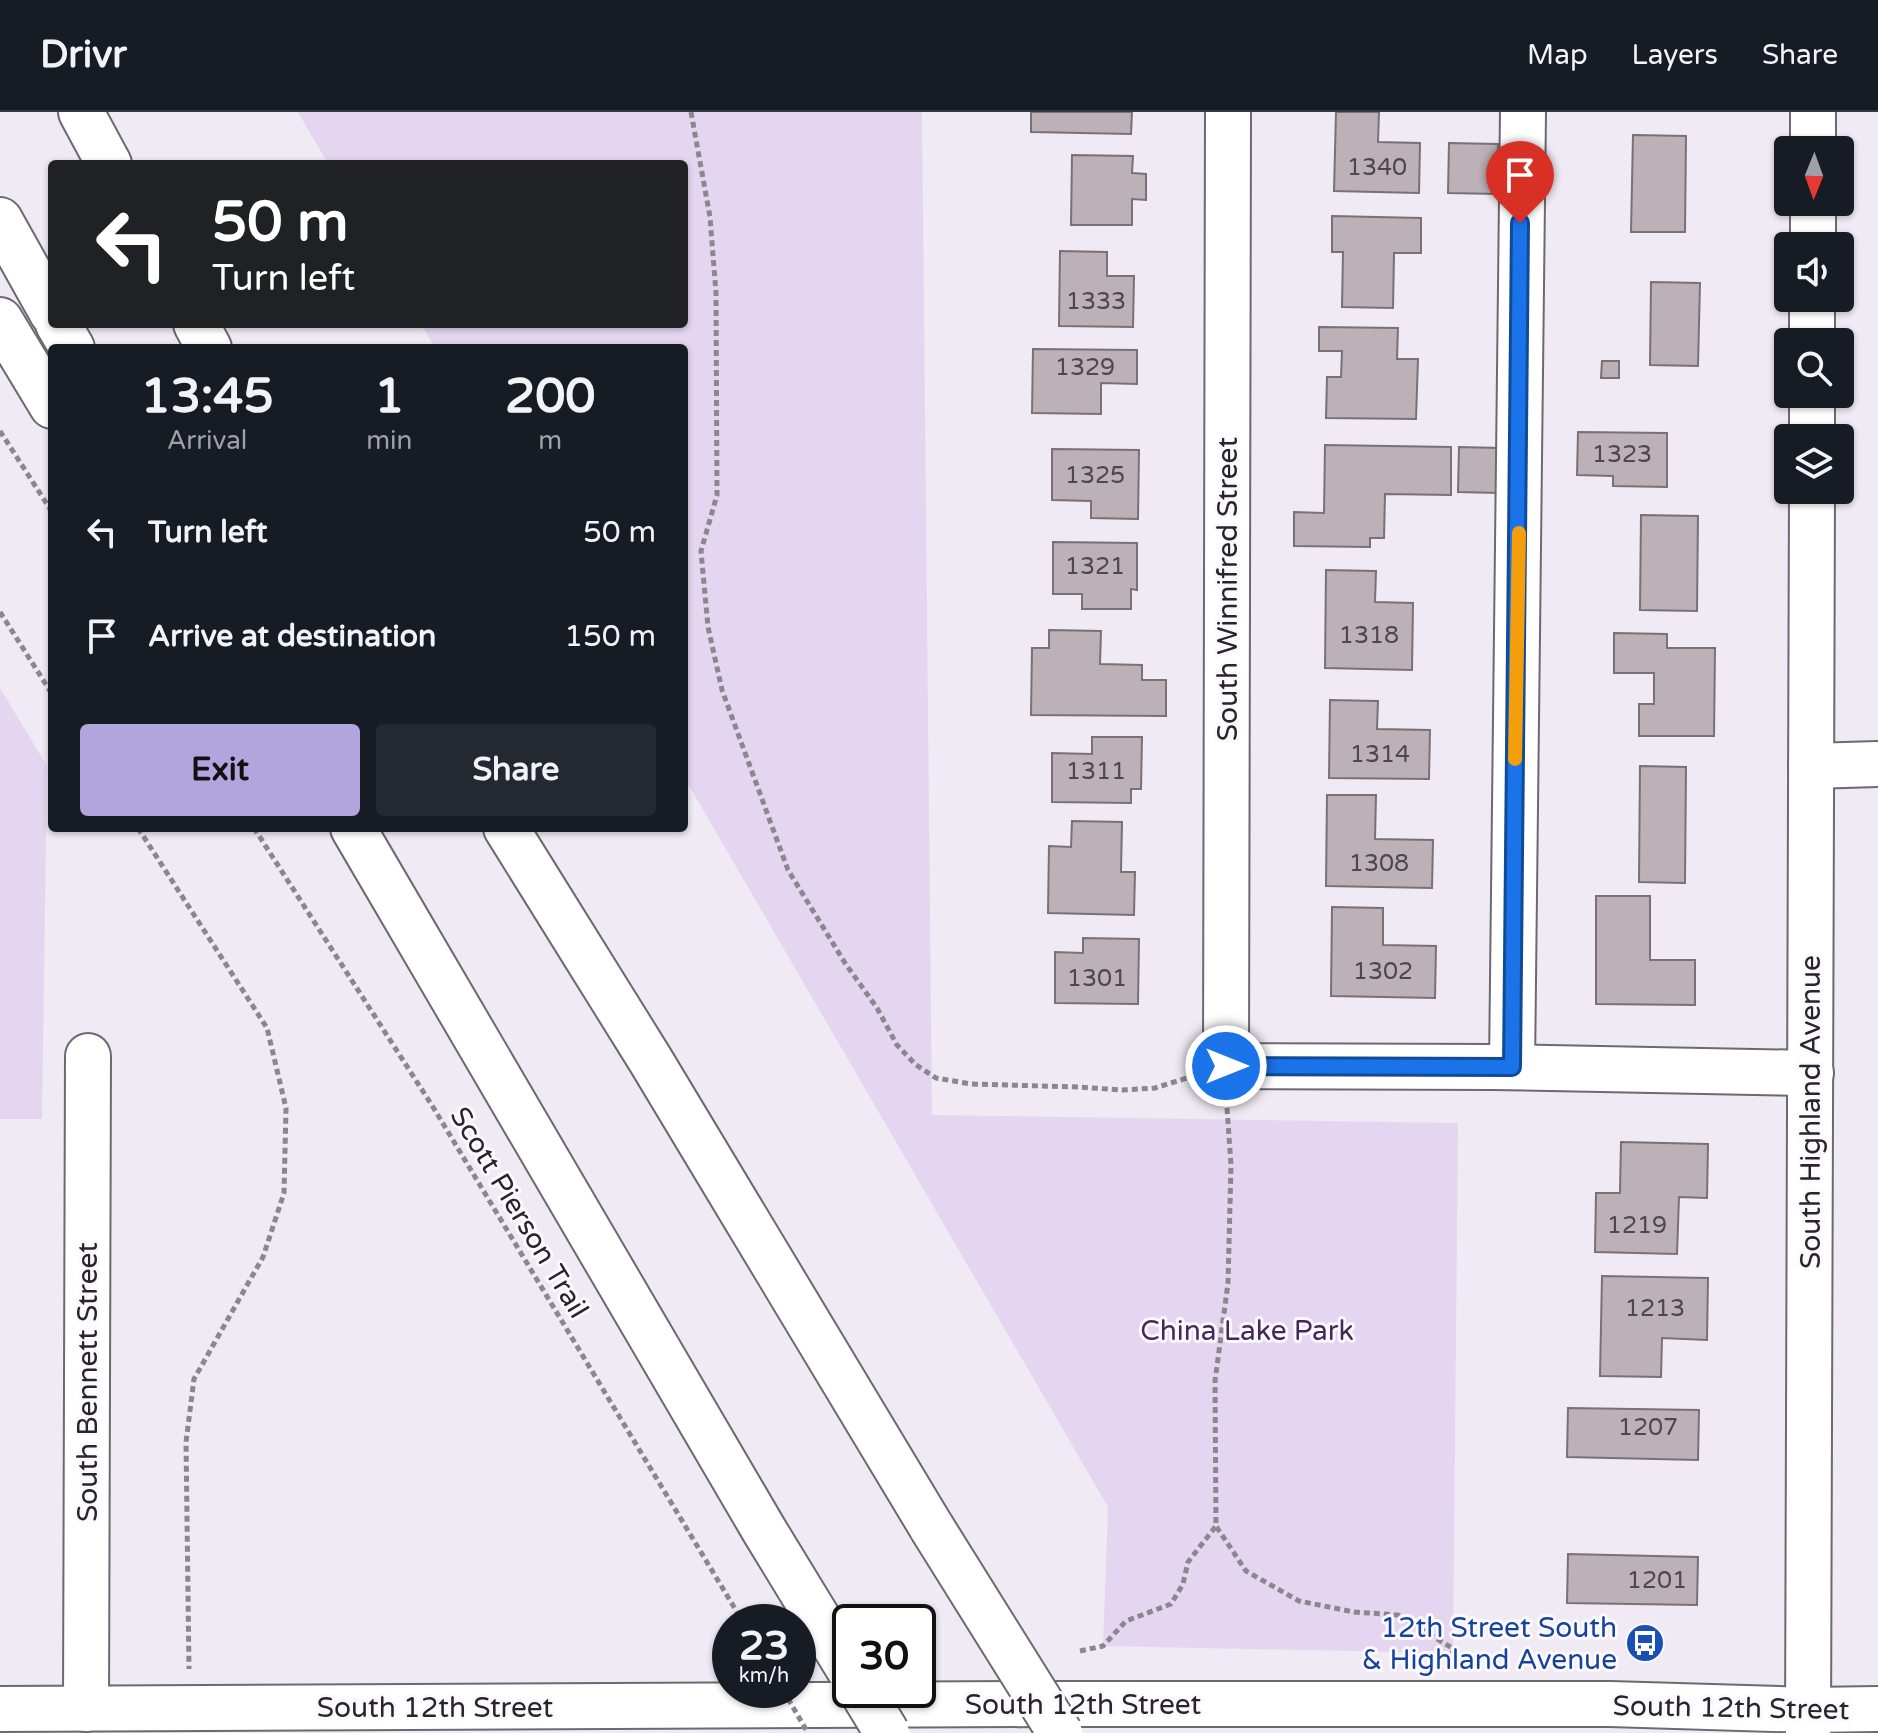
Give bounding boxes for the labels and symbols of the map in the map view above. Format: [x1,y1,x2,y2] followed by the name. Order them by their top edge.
[1774,136,1854,216] north arrow
[1486,141,1554,223] pin
[1347,153,1407,182] house number: 1340
[1066,287,1126,316] house number: 1333
[1055,353,1115,382] house number: 1329
[1211,437,1245,741] street label: South Winnifred Street
[1592,440,1652,469] house number: 1323
[1065,461,1125,490] house number: 1325
[1065,552,1125,581] house number: 1321
[1339,621,1399,650] house number: 1318
[1350,740,1410,769] house number: 1314
[1066,757,1126,786] house number: 1311
[1349,849,1409,878] house number: 1308
[1794,955,1828,1269] street label: South Highland Avenue
[1353,957,1413,986] house number: 1302
[1067,964,1127,993] house number: 1301
[1184,1024,1268,1108] position arrow
[443,1101,596,1324] street label: Scott Pierson Trail
[1607,1211,1667,1240] house number: 1219
[71,1242,105,1522] street label: South Bennett Street
[1625,1294,1685,1323] house number: 1213
[1140,1314,1354,1348] park label: China Lake Park
[1618,1413,1678,1442] house number: 1207
[1627,1566,1687,1595] house number: 1201
[832,1604,936,1708] speed limit sign: 30
[1362,1611,1617,1677] place label: 12th Street South & Highland Avenue
[1624,1622,1666,1664] bus stop icon: 12th Street South & Highland Avenue
[965,1688,1202,1722] street label: South 12th Street
[1612,1689,1850,1727] street label: South 12th Street
[317,1691,554,1725] street label: South 12th Street

